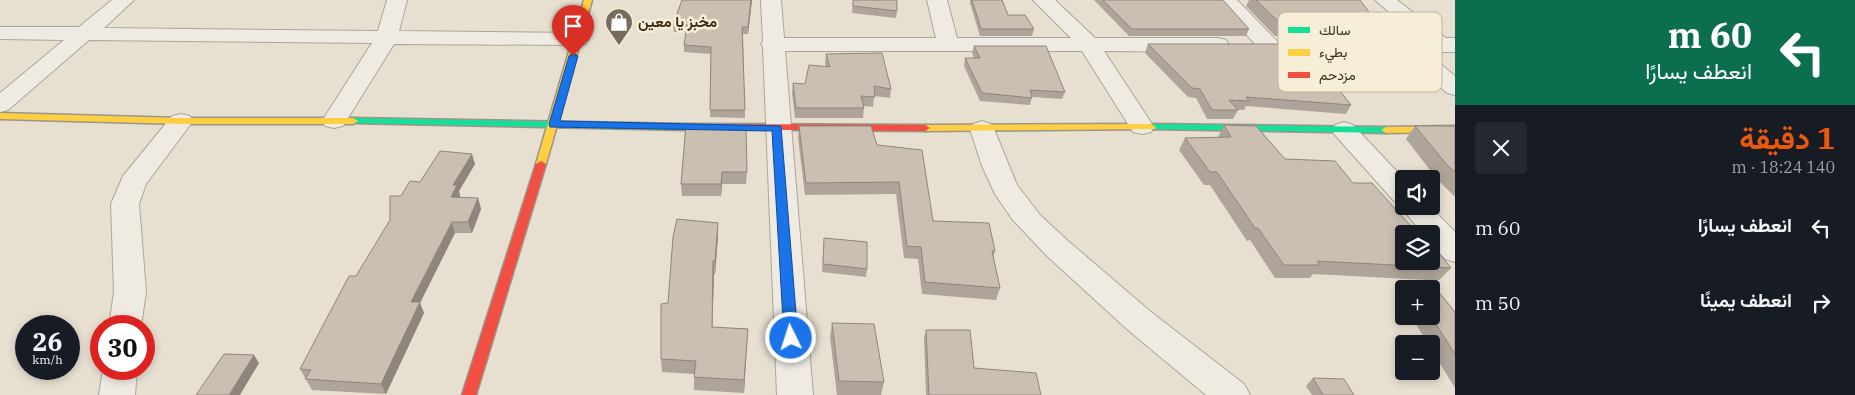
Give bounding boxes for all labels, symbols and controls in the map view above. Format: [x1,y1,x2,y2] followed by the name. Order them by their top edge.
[552,5,594,56] pin
[604,7,634,46] shop icon: مخبز يا معين
[559,12,587,40] icon: arrive
[638,12,717,31] place label: مخبز يا معين
[1278,12,1442,92] legend
[1668,12,1752,58] text: 60 m
[1770,20,1835,85] icon: left
[1319,21,1350,39] text: سالك
[1319,43,1347,64] text: بطيء
[1645,56,1752,85] text: انعطف يسارًا
[1319,66,1356,84] text: مزدحم
[1739,118,1835,157] text: 1 دقيقة
[1475,122,1527,174] button: close
[1732,157,1835,177] text: 140 m · 18:24
[1395,170,1440,380] map controls
[1395,170,1440,215] button: sound
[1698,213,1792,237] text: انعطف يسارًا
[1807,214,1835,242] icon: left
[1475,216,1520,240] text: 60 m
[1395,225,1440,270] button: layers
[1395,280,1440,325] button: +
[1700,288,1792,312] text: انعطف يمينًا
[1807,289,1835,317] icon: right
[1475,291,1520,315] text: 50 m
[764,311,816,363] position arrow
[90,315,155,380] speed limit sign: 30
[32,325,63,358] text: 26
[1395,335,1440,380] button: −
[32,352,63,367] text: km/h

